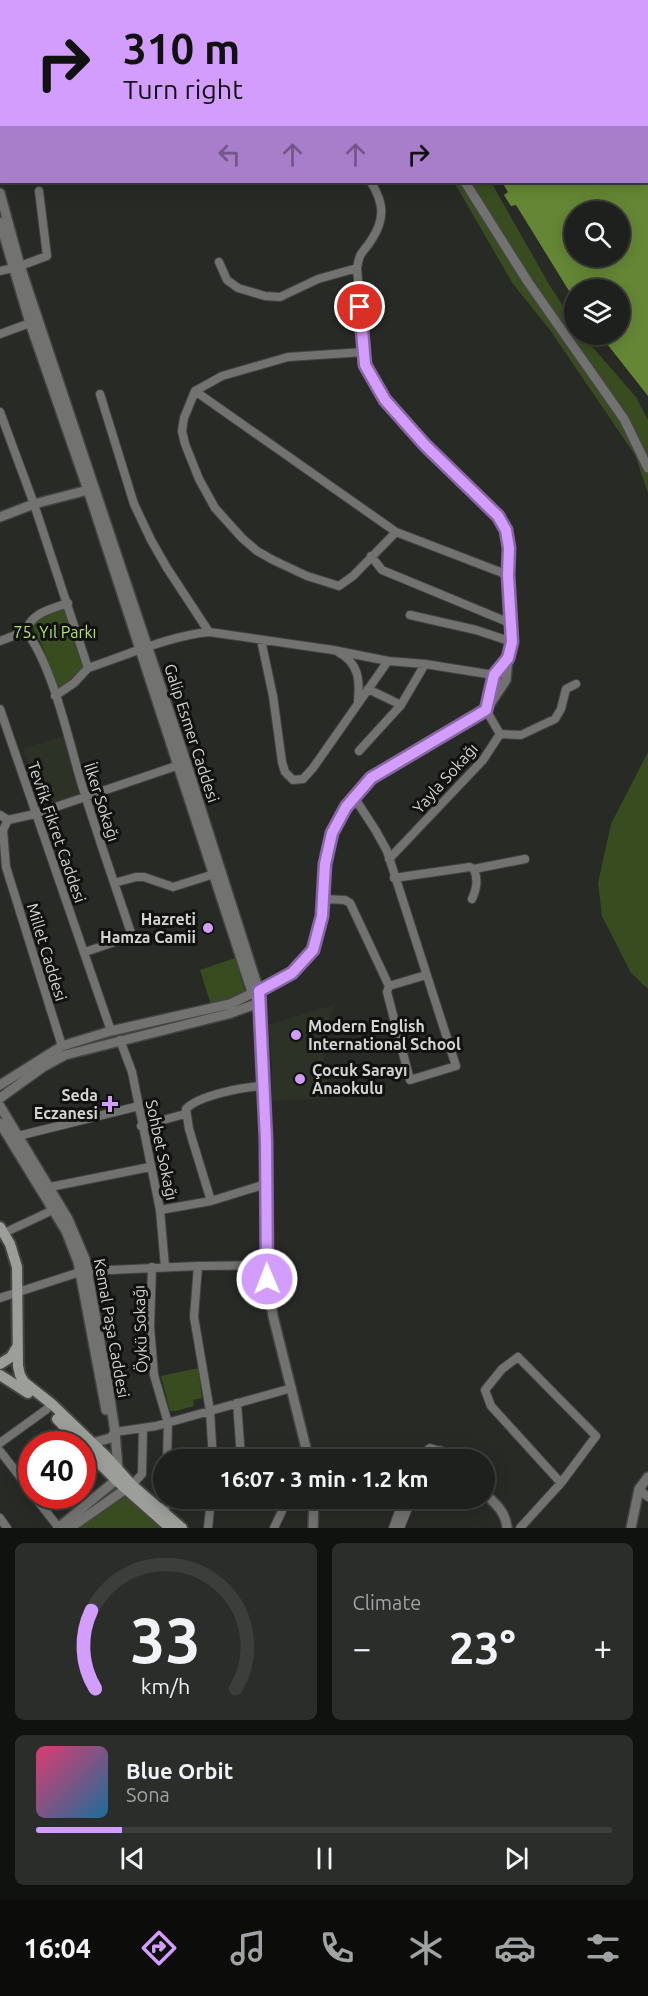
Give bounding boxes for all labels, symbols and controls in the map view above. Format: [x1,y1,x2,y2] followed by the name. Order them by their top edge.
[24,24,102,102] icon: right
[123,25,240,72] text: 310 m
[123,74,243,104] text: Turn right
[213,138,246,171] icon: left
[276,138,309,171] icon: ahead
[339,138,372,171] icon: ahead
[402,138,435,171] icon: right
[564,201,630,345] map controls
[564,201,630,267] button: search
[564,279,630,345] button: layers
[334,281,385,332] pin
[343,290,376,323] icon: arrive
[14,623,96,641] park label: 75. Yıl Parkı
[161,661,223,805] street label: Galip Esmer Caddesi
[409,739,481,817] street label: Yayla Sokağı
[24,759,90,905] street label: Tevfik Fikret Caddesi
[81,760,123,844] street label: İlker Sokağı
[24,901,70,1003] street label: Millet Caddesi
[100,910,196,946] place label: Hazreti Hamza Camii
[201,921,215,935] marker: Hazreti Hamza Camii
[308,1017,461,1053] place label: Modern English International School
[289,1028,303,1042] marker: Modern English International School
[312,1061,408,1097] place label: Çocuk Sarayı Anaokulu
[293,1072,307,1086] marker: Çocuk Sarayı Anaokulu
[34,1086,98,1122] place label: Seda Eczanesi
[103,1097,117,1111] marker: Seda Eczanesi
[143,1098,181,1202] street label: Sohbet Sokağı
[235,1247,299,1311] position arrow
[91,1257,133,1399] street label: Kemal Paşa Caddesi
[129,1285,151,1373] street label: Öykü Sokağı
[18,1431,96,1509] speed limit sign: 40
[219,1466,429,1491] text: 16:07 · 3 min · 1.2 km
[353,1591,421,1614] text: Climate
[131,1605,201,1675] text: 33
[449,1622,516,1673] text: 23°
[353,1629,371,1666] text: −
[593,1629,612,1666] text: +
[141,1674,190,1698] text: km/h
[126,1758,233,1783] text: Blue Orbit
[126,1783,170,1806] text: Sona
[116,1842,149,1875] icon: previous
[308,1842,341,1875] icon: pause
[500,1842,533,1875] icon: next
[138,1927,180,1969] icon: directions
[227,1927,269,1969] icon: music
[316,1927,358,1969] icon: phone
[405,1927,447,1969] icon: climate
[494,1927,536,1969] icon: car
[582,1927,624,1969] icon: filters
[23,1933,91,1963] text: 16:04

